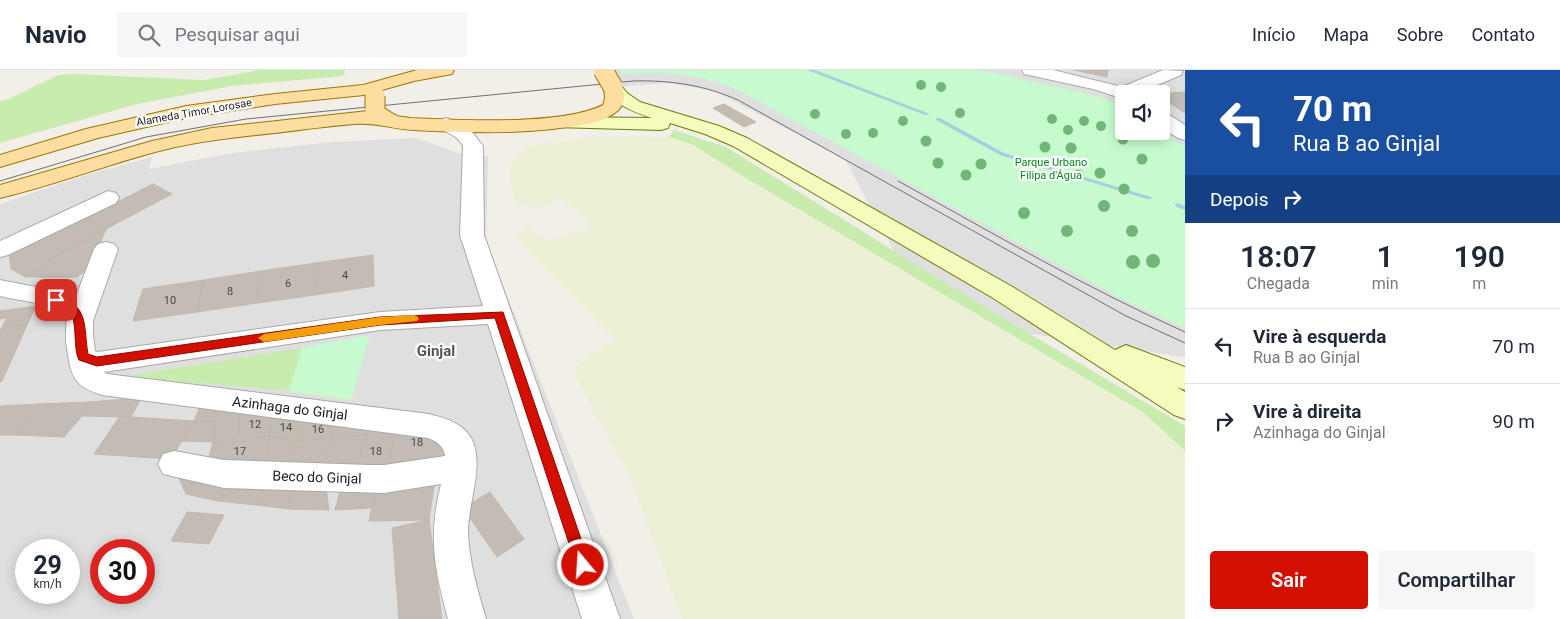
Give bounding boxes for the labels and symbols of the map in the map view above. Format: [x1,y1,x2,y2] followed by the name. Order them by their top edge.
[135,96,253,129] street label: Alameda Timor Lorosae
[1015,156,1087,182] park label: Parque Urbano Filipa d'Água
[342,269,348,282] house number: 4
[285,277,291,290] house number: 6
[35,279,77,321] pin
[227,285,233,298] house number: 8
[164,294,176,307] house number: 10
[417,342,455,360] district label: Ginjal
[231,393,349,423] street label: Azinhaga do Ginjal
[249,418,261,431] house number: 12
[280,421,292,434] house number: 14
[312,423,324,436] house number: 16
[411,436,423,449] house number: 18
[234,445,246,458] house number: 17
[370,445,382,458] house number: 18
[272,467,362,487] street label: Beco do Ginjal
[556,538,608,590] position arrow
[90,539,155,604] speed limit sign: 30

